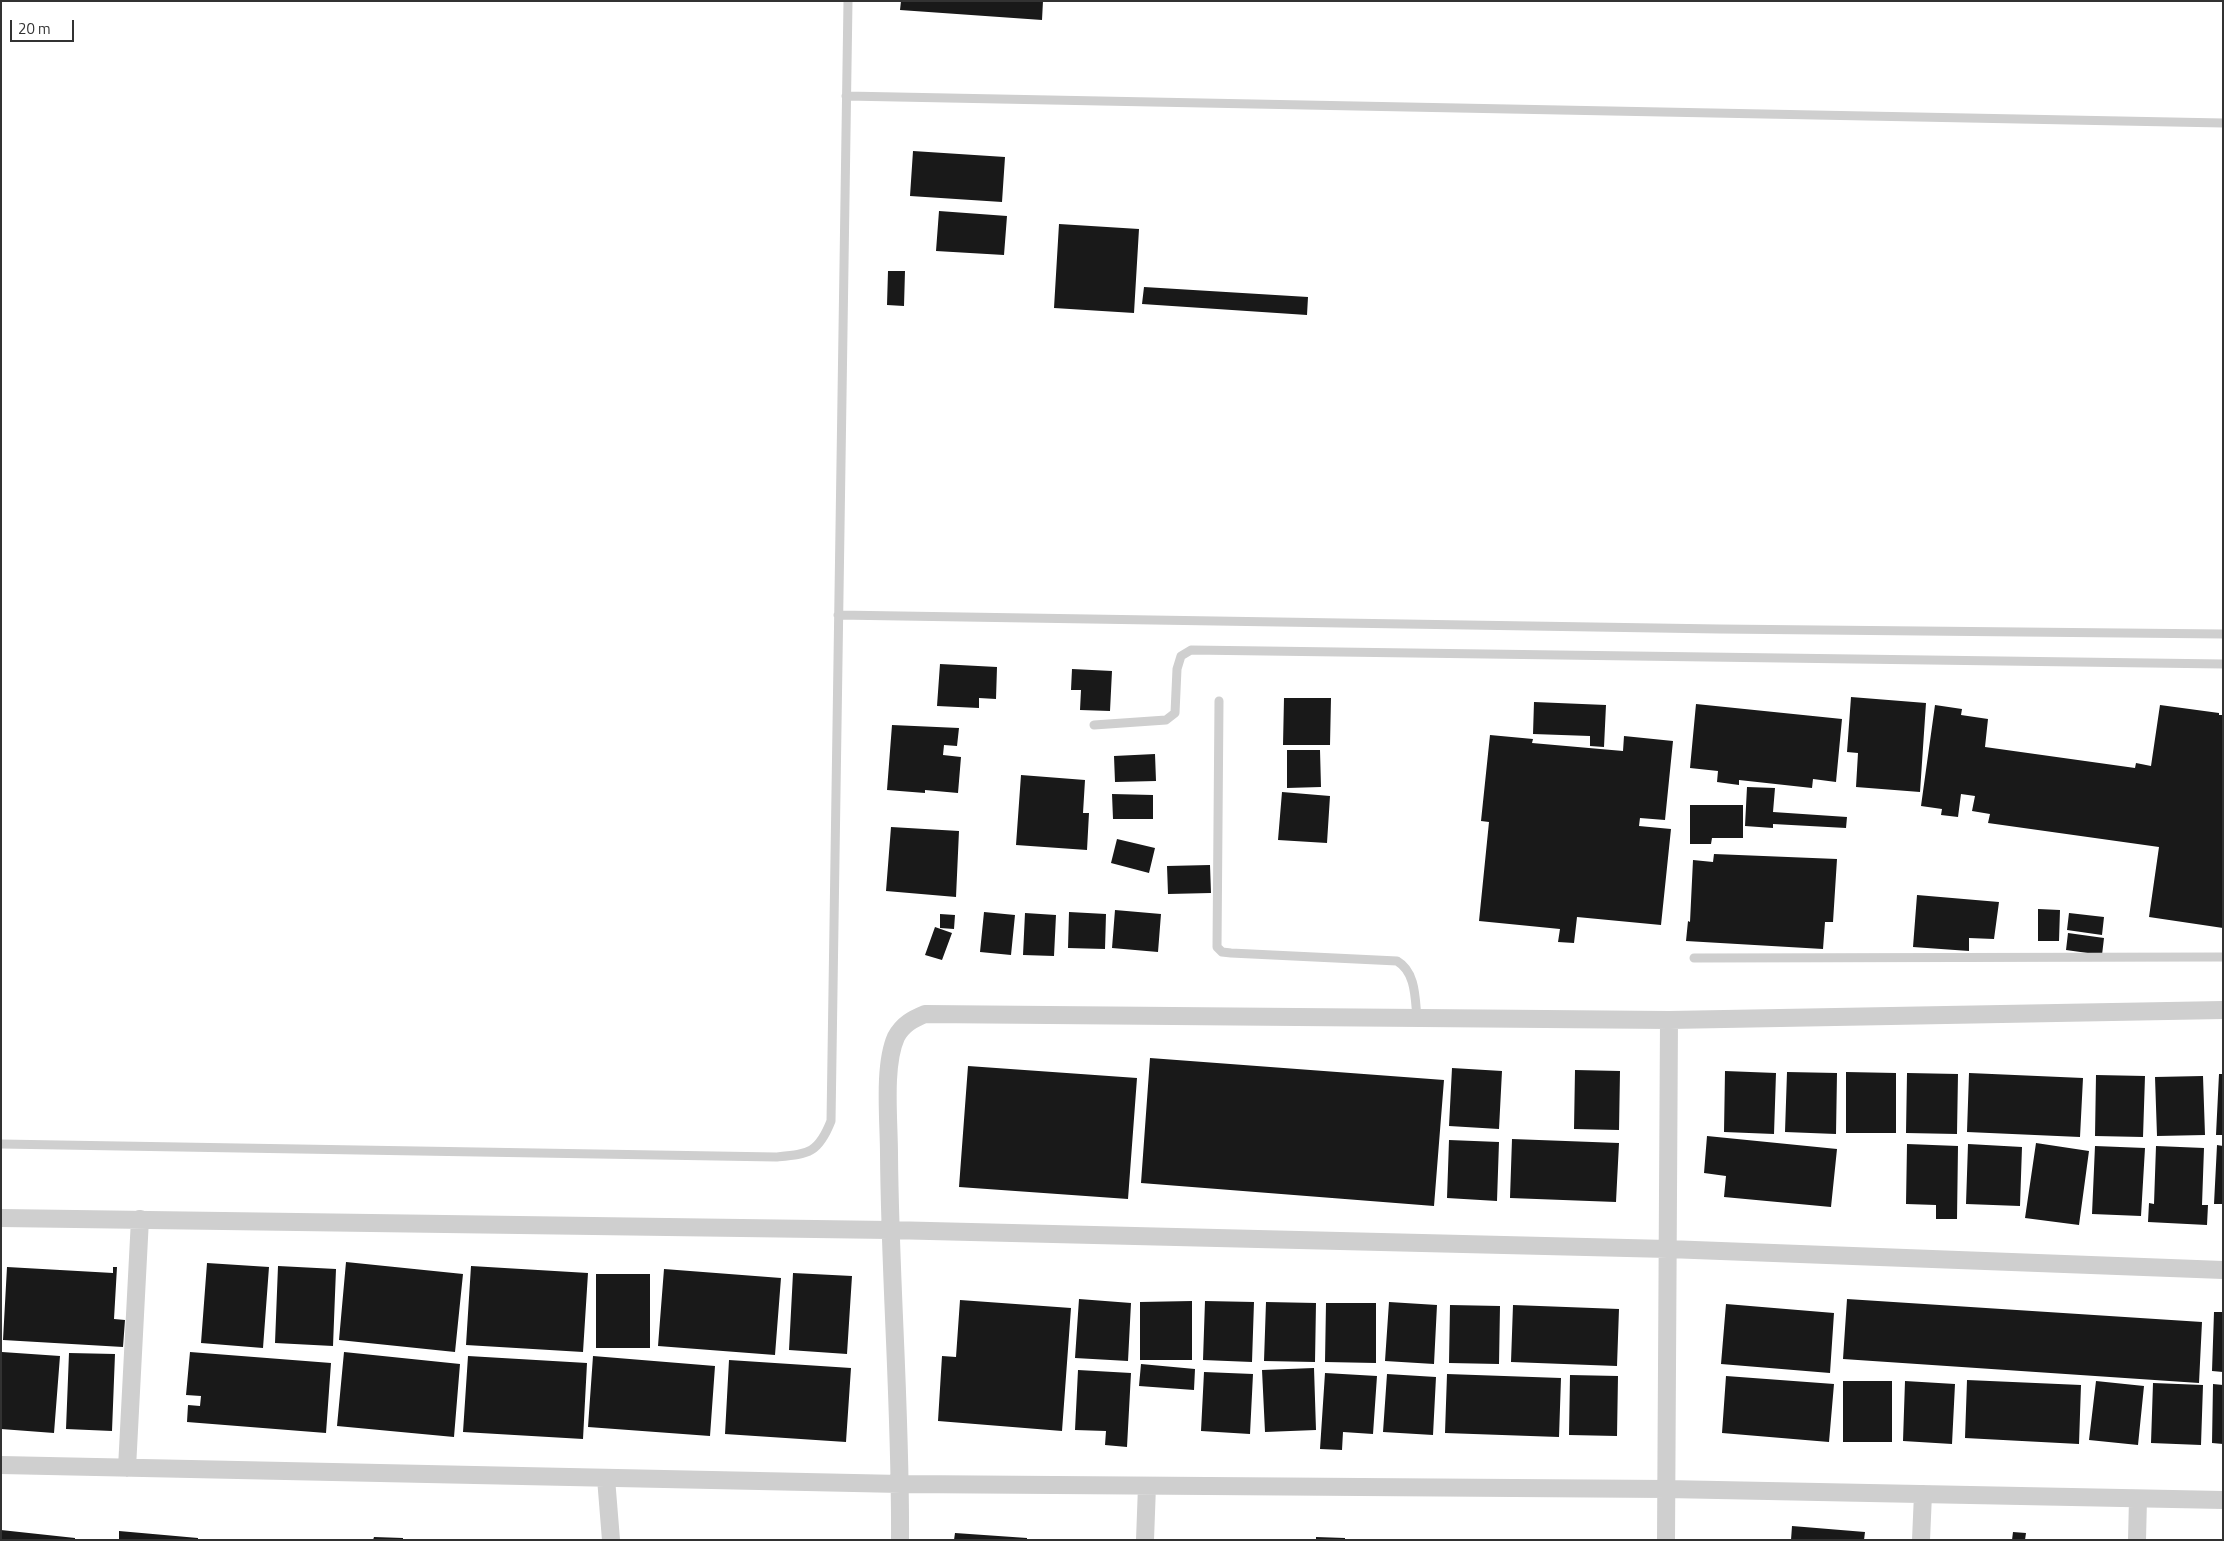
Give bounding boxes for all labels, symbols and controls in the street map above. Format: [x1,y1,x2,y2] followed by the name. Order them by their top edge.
[12,10,76,42] scale bar
[18,17,51,40] text: 20 m

